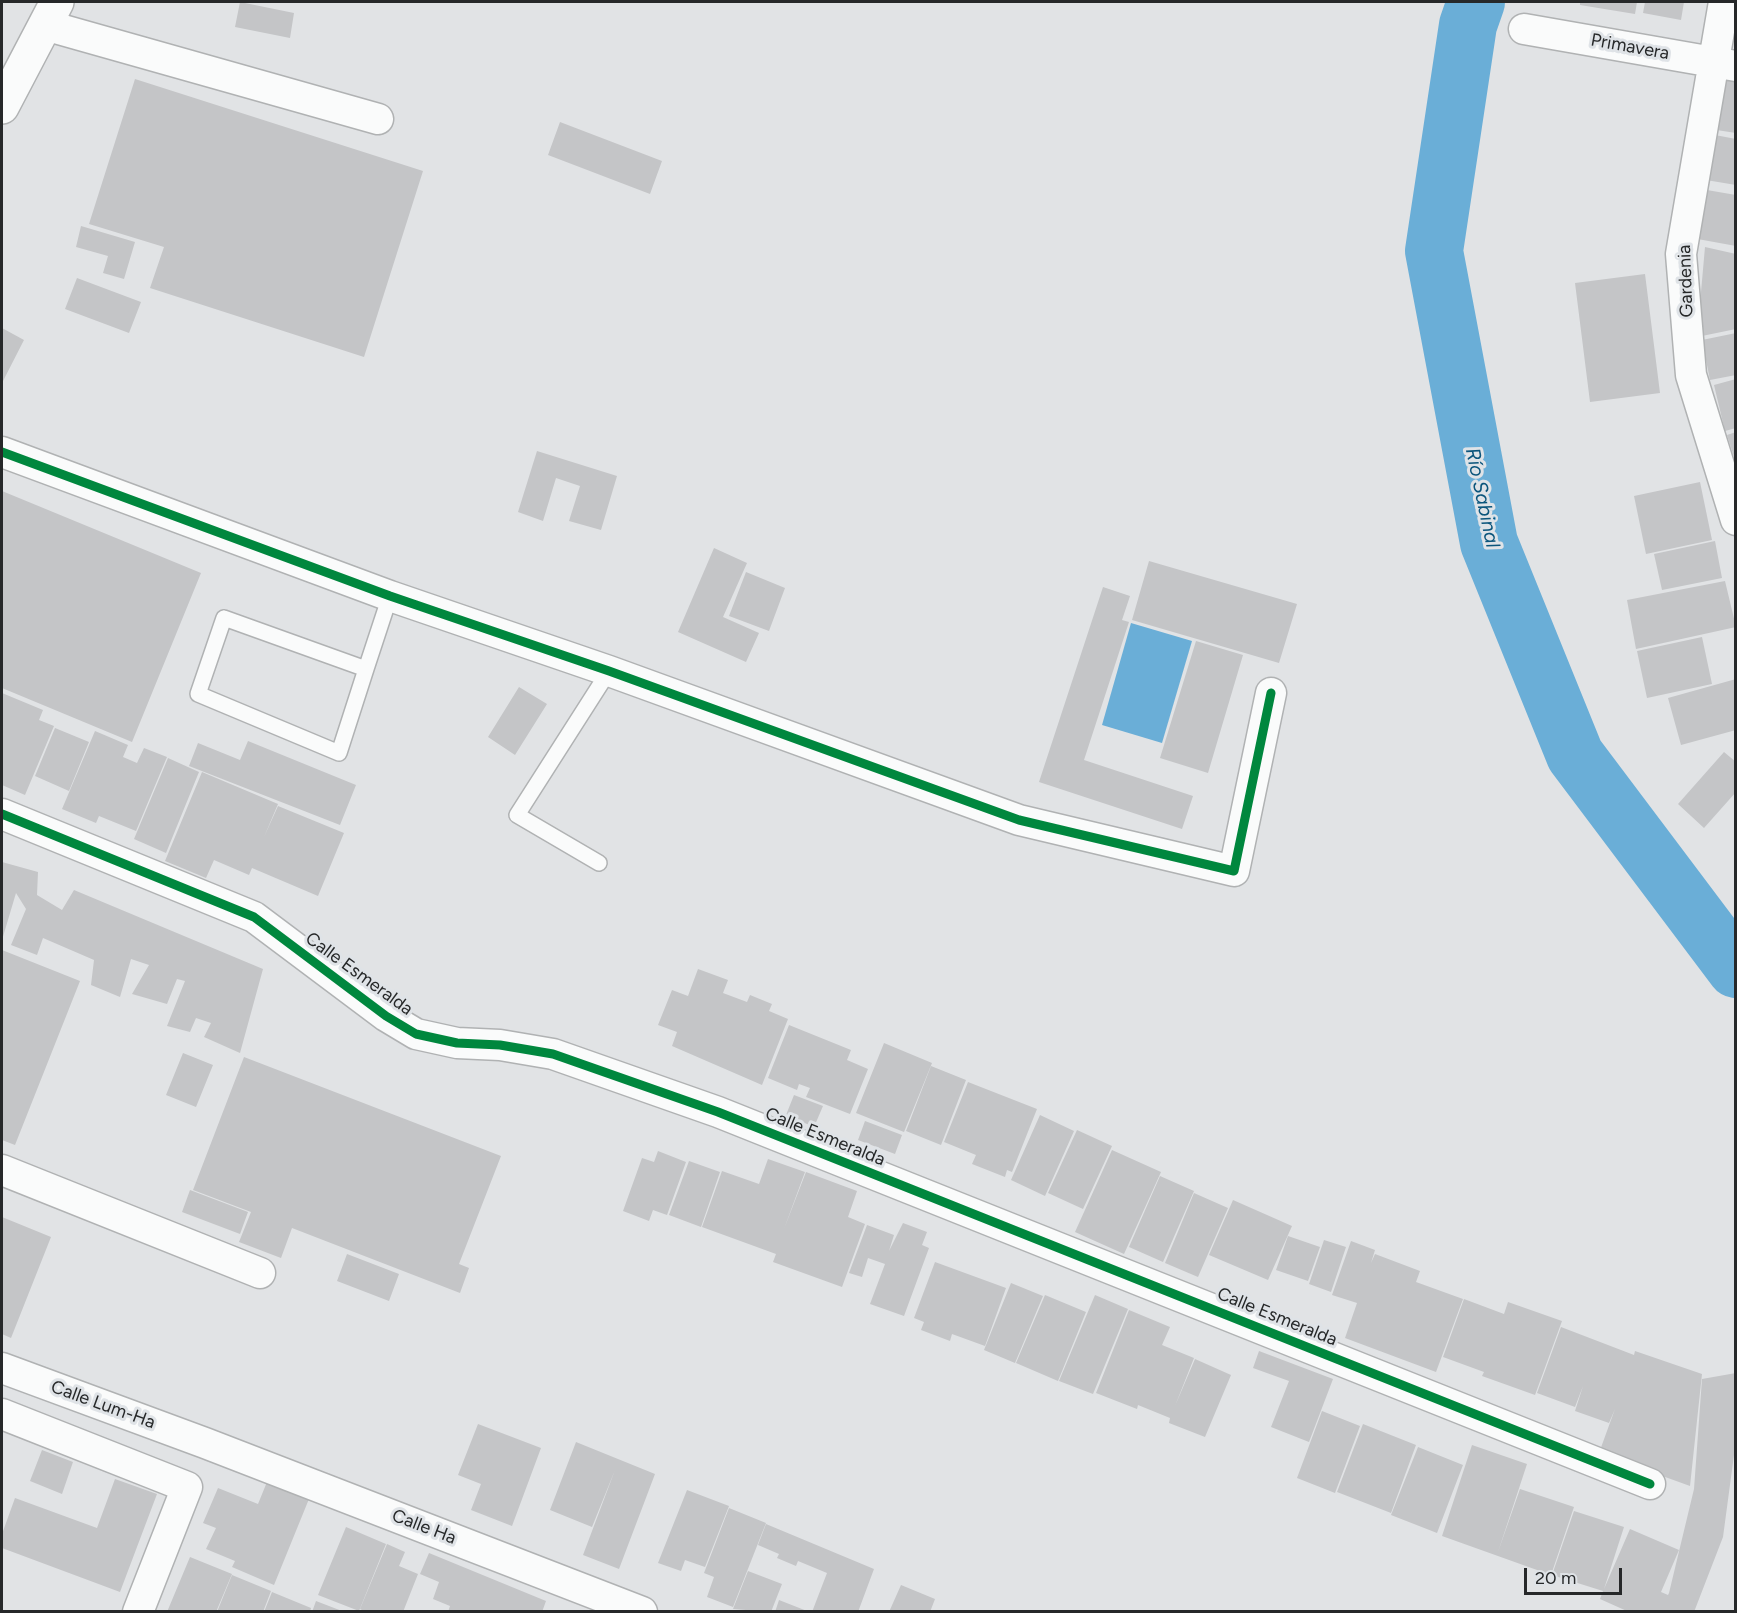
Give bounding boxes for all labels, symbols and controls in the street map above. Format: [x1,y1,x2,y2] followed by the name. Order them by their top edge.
[1589,29,1671,65] street label: Primavera
[1674,244,1698,318] street label: Gardenia
[1460,446,1504,550] water label: Río Sabinal
[301,928,417,1020] street label: Calle Esmeralda
[762,1103,888,1171] street label: Calle Esmeralda
[1214,1283,1340,1351] street label: Calle Esmeralda
[48,1376,158,1434] street label: Calle Lum-Ha
[389,1505,459,1549] street label: Calle Ha
[1527,1556,1624,1594] scale bar
[1535,1567,1576,1589] text: 20 m

